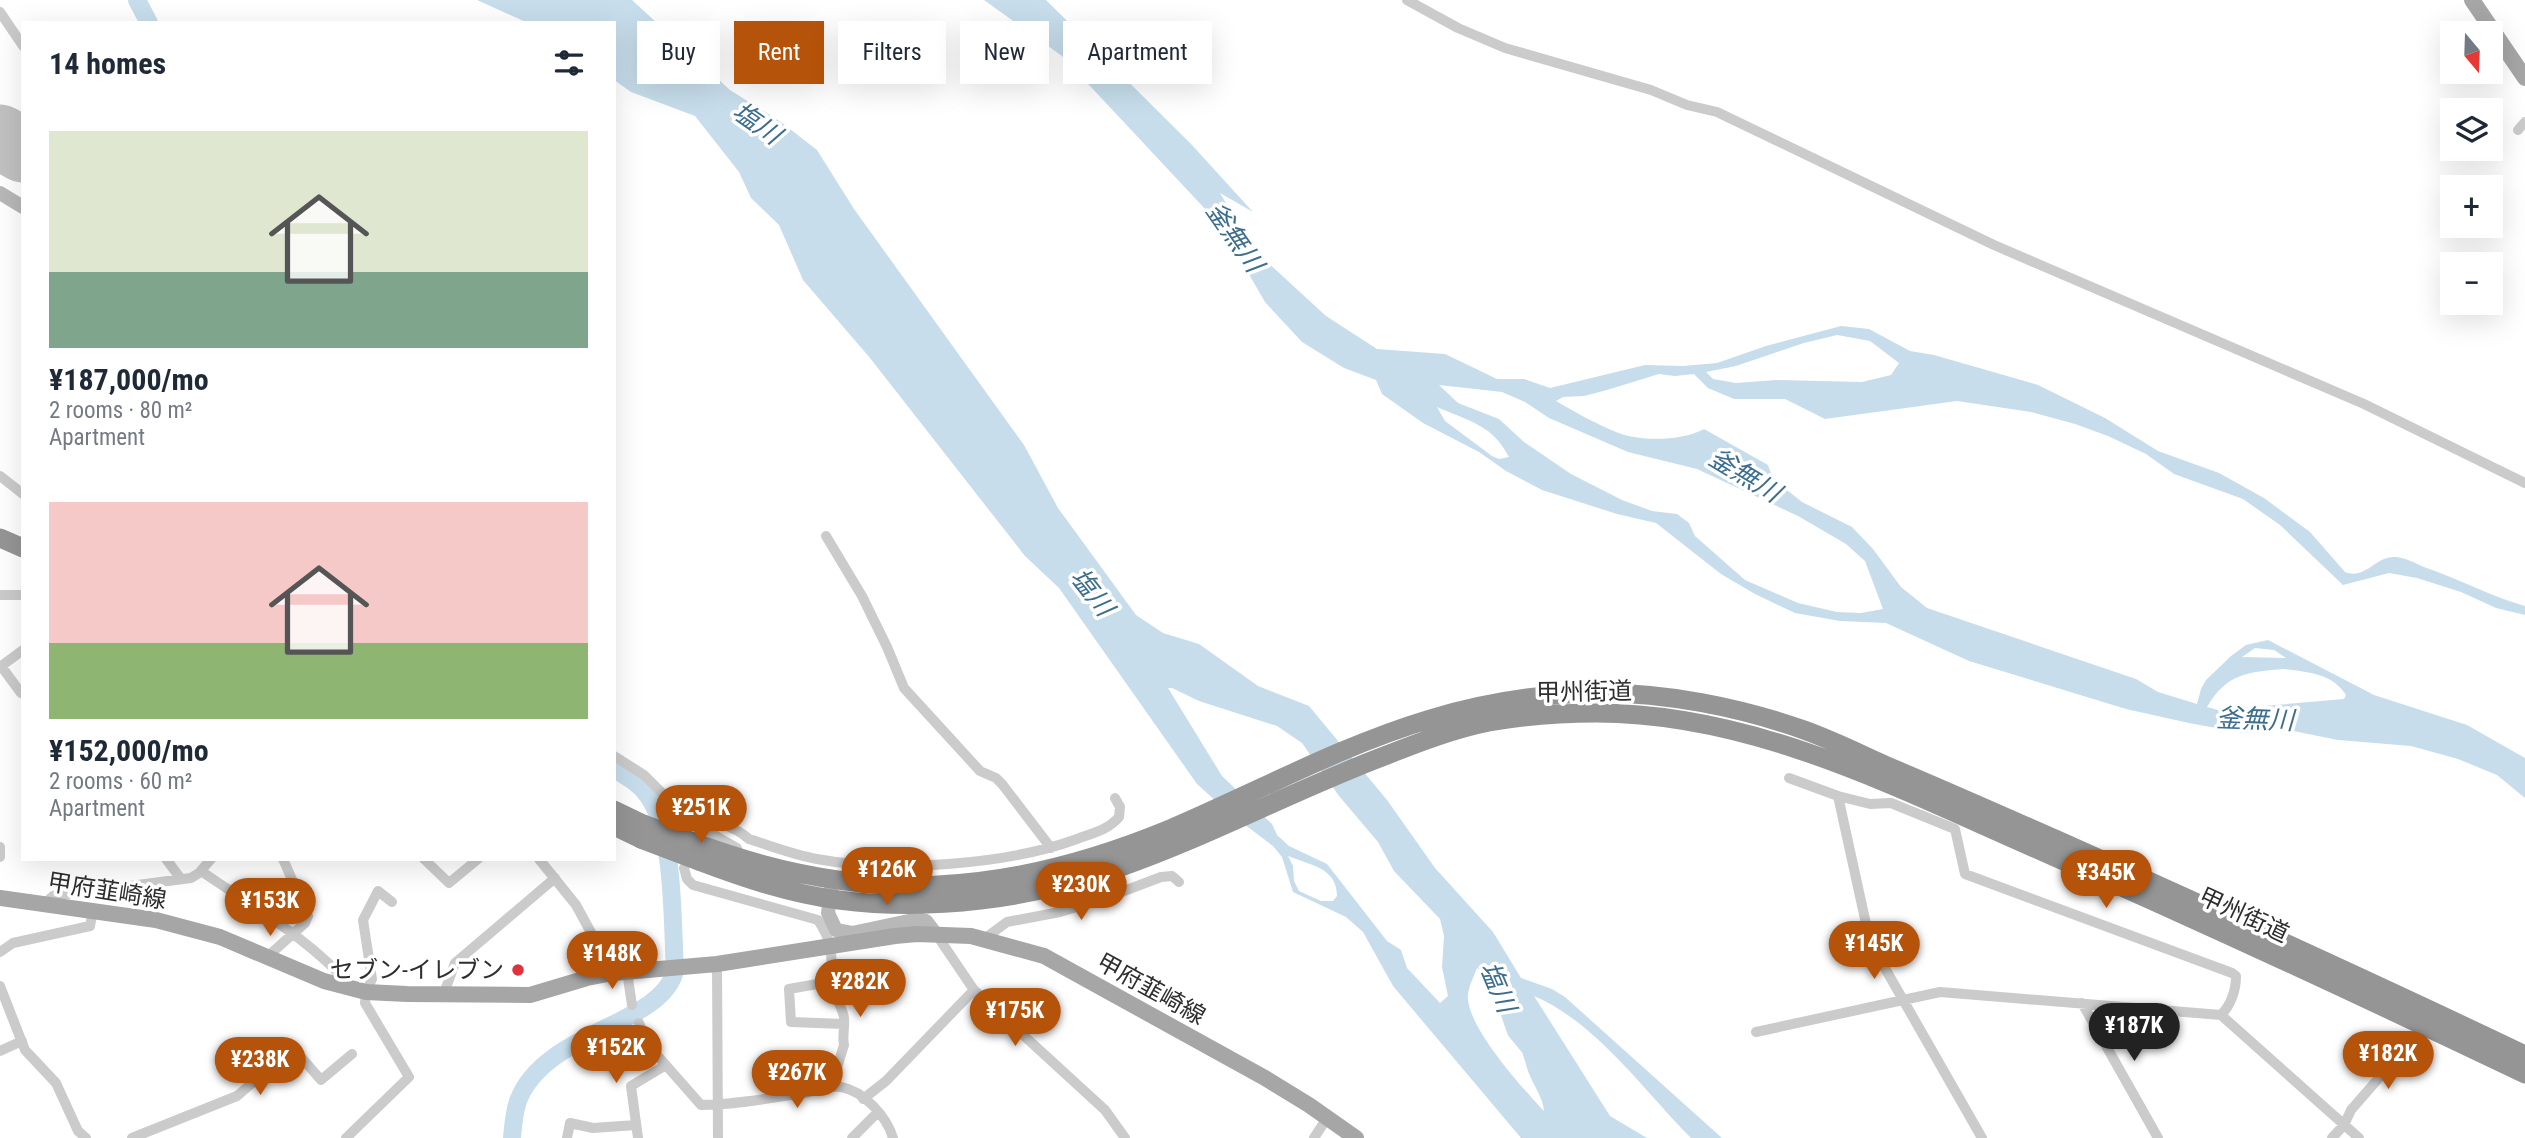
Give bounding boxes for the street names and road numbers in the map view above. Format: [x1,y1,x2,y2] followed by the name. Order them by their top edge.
[1536,677,1632,707] street label: 甲州街道
[46,868,168,914] street label: 甲府韮崎線
[2195,882,2293,948] street label: 甲州街道
[1092,948,1210,1030] street label: 甲府韮崎線

